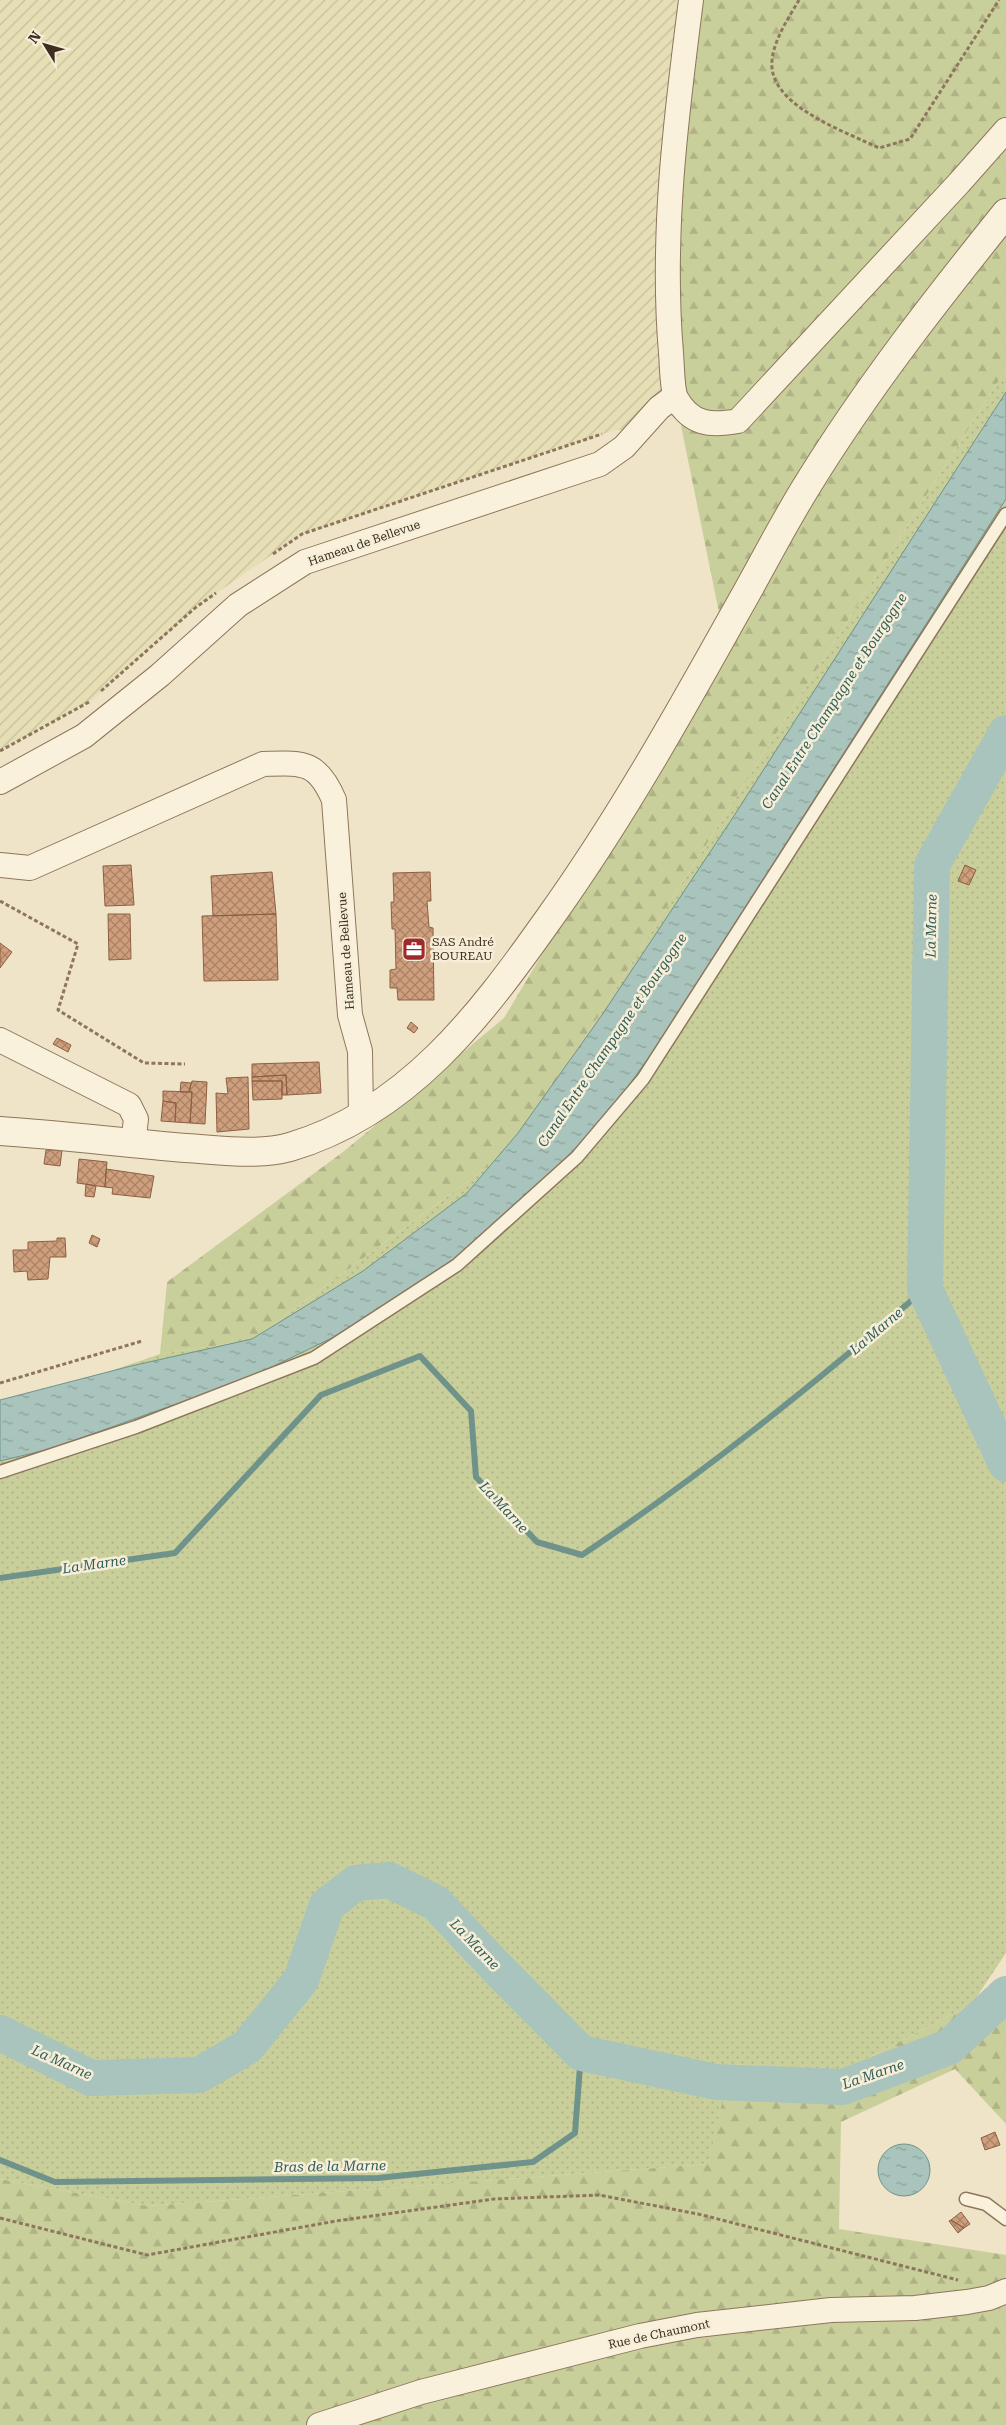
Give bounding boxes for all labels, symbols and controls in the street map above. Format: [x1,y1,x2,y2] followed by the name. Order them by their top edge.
[20,20,70,70] north arrow
[25,28,44,46] text: N
[306,517,422,569] street label: Hameau de Bellevue
[758,590,910,812] water label: Canal Entre Champagne et Bourgogne
[335,891,357,1010] street label: Hameau de Bellevue
[922,894,940,959] water label: La Marne
[534,930,690,1150] water label: Canal Entre Champagne et Bourgogne
[432,935,494,963] place label: SAS André BOUREAU
[401,936,427,962] office icon: SAS André BOUREAU
[846,1304,906,1358] water label: La Marne
[476,1477,532,1536] water label: La Marne
[60,1552,127,1577] water label: La Marne
[446,1915,503,1973] water label: La Marne
[29,2041,94,2082] water label: La Marne
[839,2056,906,2092] water label: La Marne
[273,2157,386,2175] water label: Bras de la Marne
[607,2316,712,2352] street label: Rue de Chaumont

